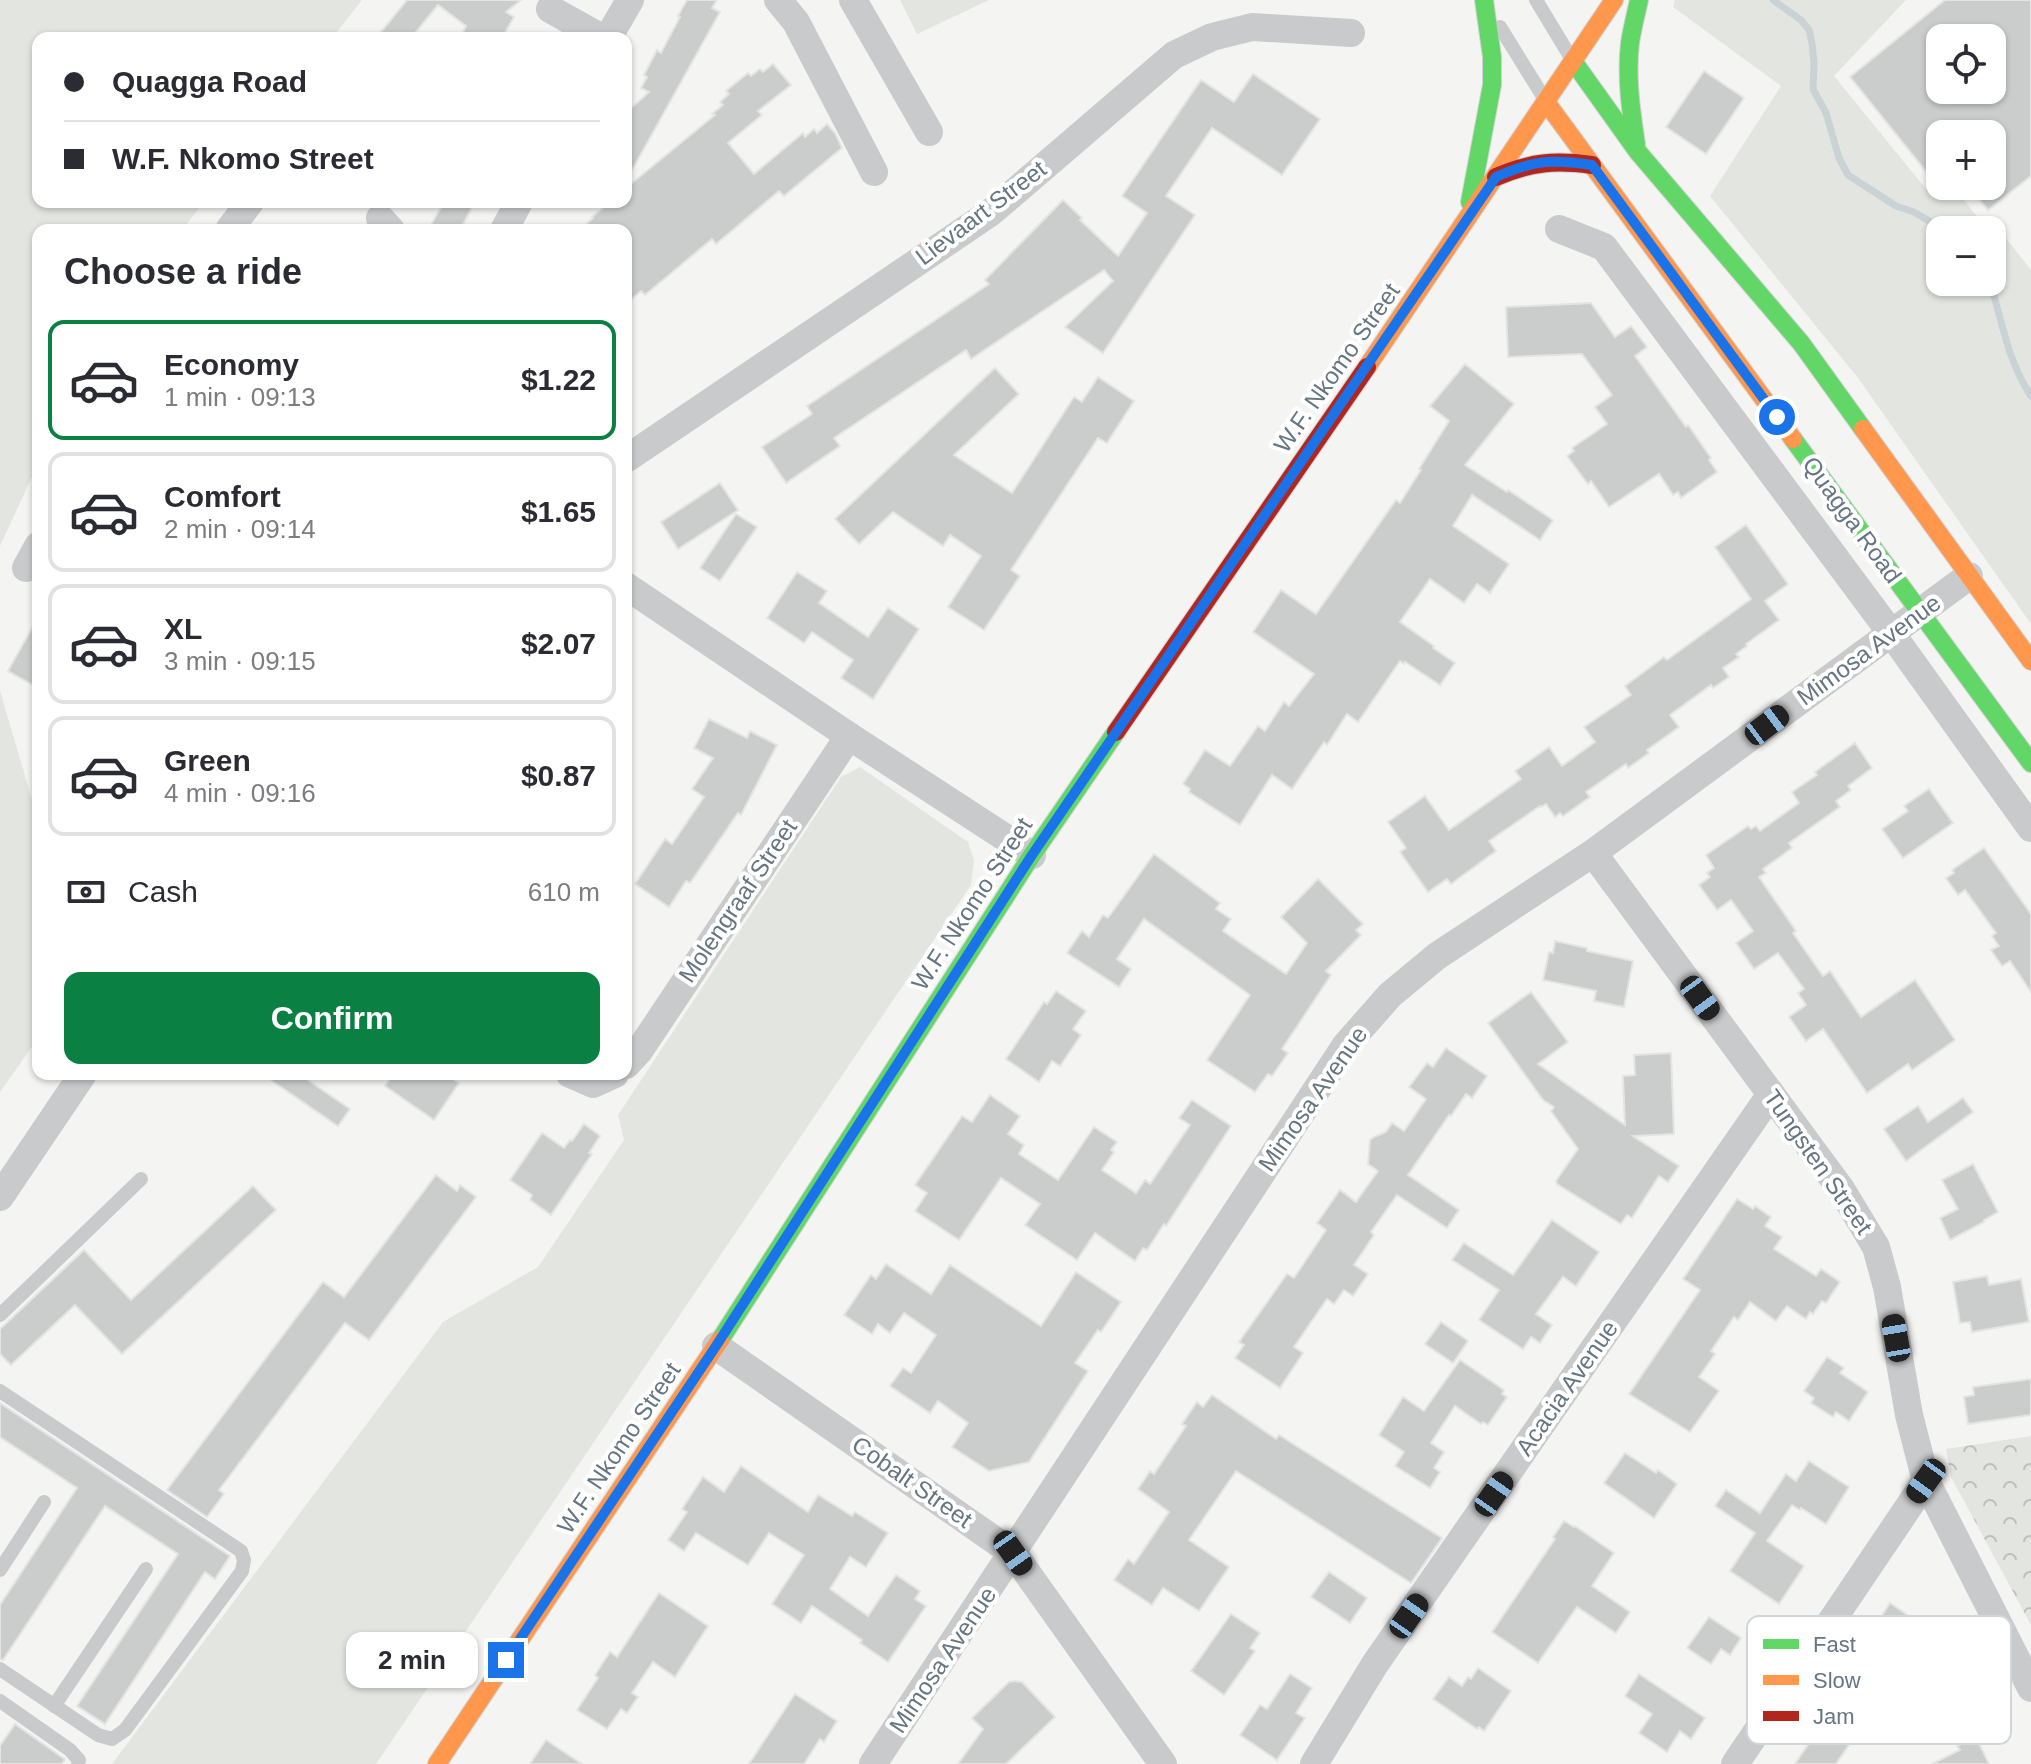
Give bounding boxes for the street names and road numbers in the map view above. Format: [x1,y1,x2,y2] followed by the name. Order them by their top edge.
[910,155,1051,270] street label: Lievaart Street
[1268,278,1405,457] street label: W.F. Nkomo Street
[1798,451,1907,588] street label: Quagga Road
[1792,589,1946,711] street label: Mimosa Avenue
[906,812,1038,995] street label: W.F. Nkomo Street
[673,814,802,987] street label: Molengraaf Street
[1253,1021,1372,1176] street label: Mimosa Avenue
[1759,1084,1878,1239] street label: Tungsten Street
[1510,1315,1623,1460] street label: Acacia Avenue
[551,1357,686,1538] street label: W.F. Nkomo Street
[847,1430,978,1533] street label: Cobalt Street
[884,1582,1001,1738] street label: Mimosa Avenue

